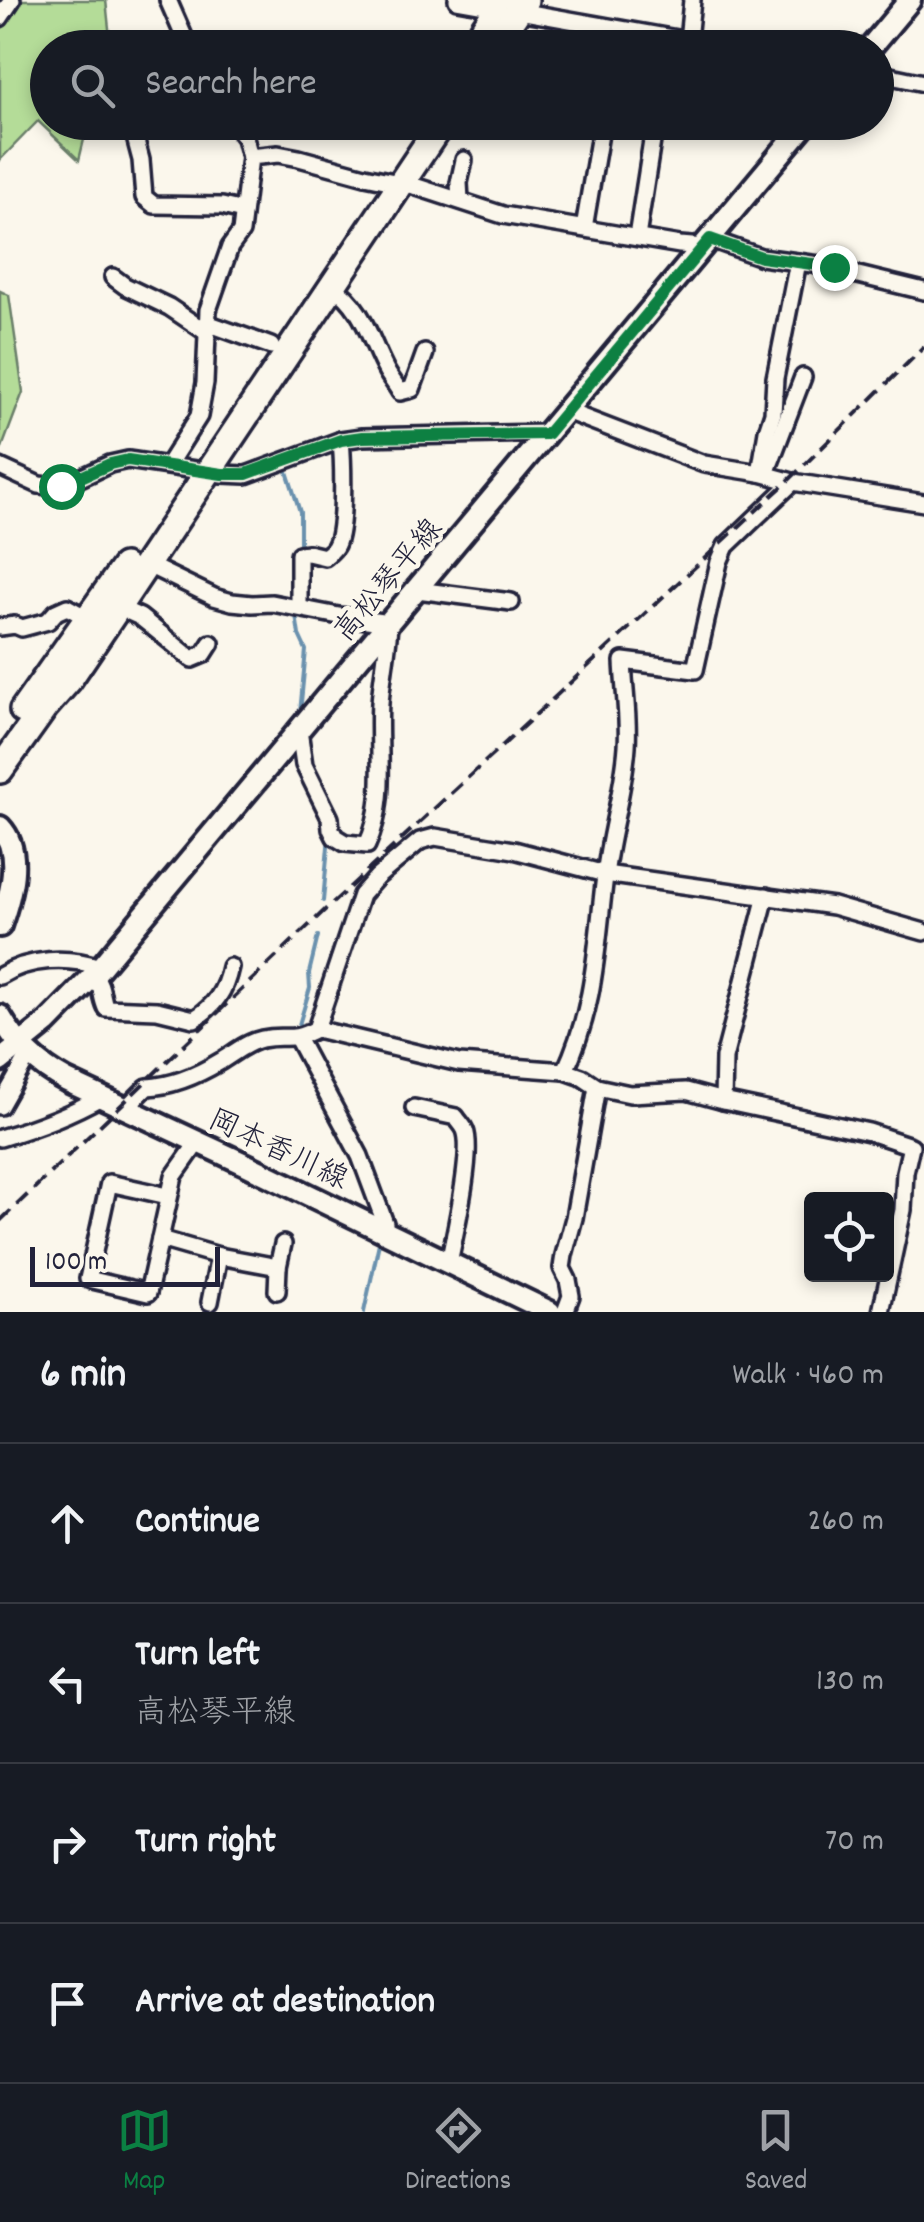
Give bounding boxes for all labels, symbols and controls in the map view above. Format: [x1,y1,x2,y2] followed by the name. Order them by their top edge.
[30,30,894,140] search box
[65,58,120,113] icon: search
[145,58,317,113] text: Search here
[812,245,858,291] route end
[39,464,85,510] route start
[326,511,455,653] street label: 高松琴平線
[200,1101,354,1203] street label: 岡本香川線
[804,1192,894,1282] map controls
[804,1192,894,1282] button: locate
[30,1242,220,1286] scale bar
[45,1244,107,1284] text: 100 m
[40,1347,126,1407] text: 6 min
[732,1354,884,1400] text: Walk · 460 m
[40,1496,95,1551] icon: ahead
[135,1496,260,1551] text: Continue
[808,1500,884,1546] text: 260 m
[135,1629,260,1684] text: Turn left
[40,1656,95,1711] icon: left
[816,1660,884,1706] text: 130 m
[135,1692,295,1738] text: 高松琴平線
[40,1816,95,1871] icon: right
[135,1816,276,1871] text: Turn right
[825,1820,884,1866] text: 70 m
[40,1976,95,2031] icon: arrive
[135,1976,435,2031] text: Arrive at destination
[117,2103,172,2203] tab: Map
[405,2103,511,2203] tab: Directions
[745,2103,807,2203] tab: Saved

